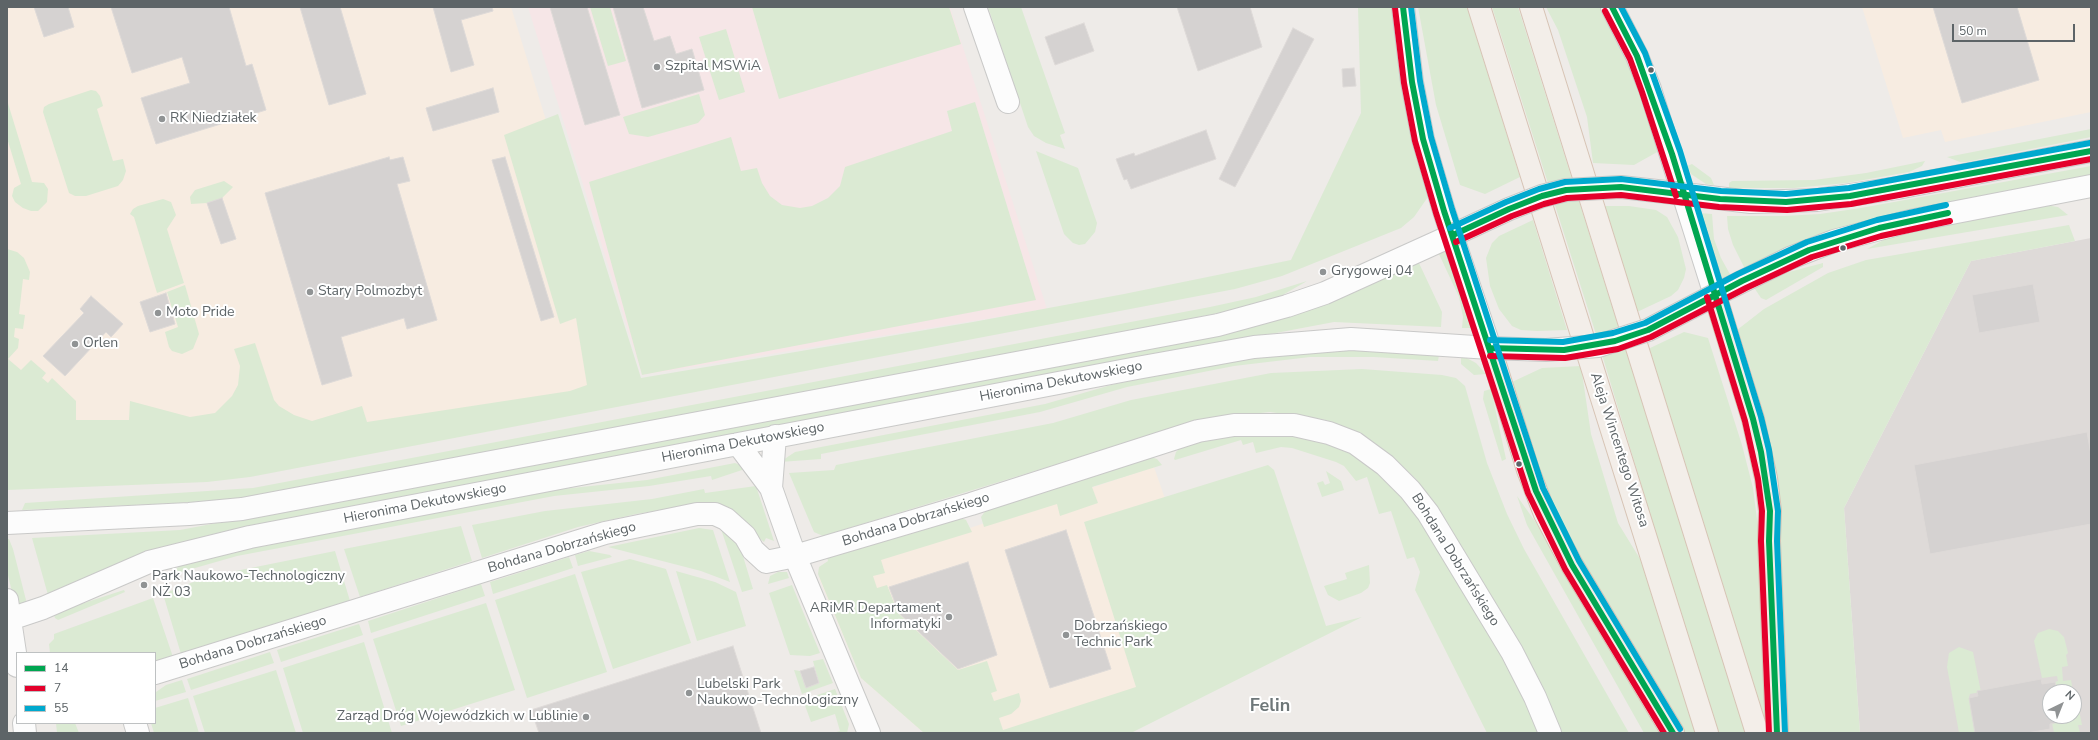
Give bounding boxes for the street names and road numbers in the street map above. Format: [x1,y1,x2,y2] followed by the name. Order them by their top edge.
[978,358,1144,406] street label: Hieronima Dekutowskiego
[1586,371,1652,529] street label: Aleja Wincentego Witosa
[660,419,826,467] street label: Hieronima Dekutowskiego
[342,480,508,528] street label: Hieronima Dekutowskiego
[840,490,992,550] street label: Bohdana Dobrzańskiego
[1407,491,1503,629] street label: Bohdana Dobrzańskiego
[486,519,638,577] street label: Bohdana Dobrzańskiego
[177,613,329,673] street label: Bohdana Dobrzańskiego

